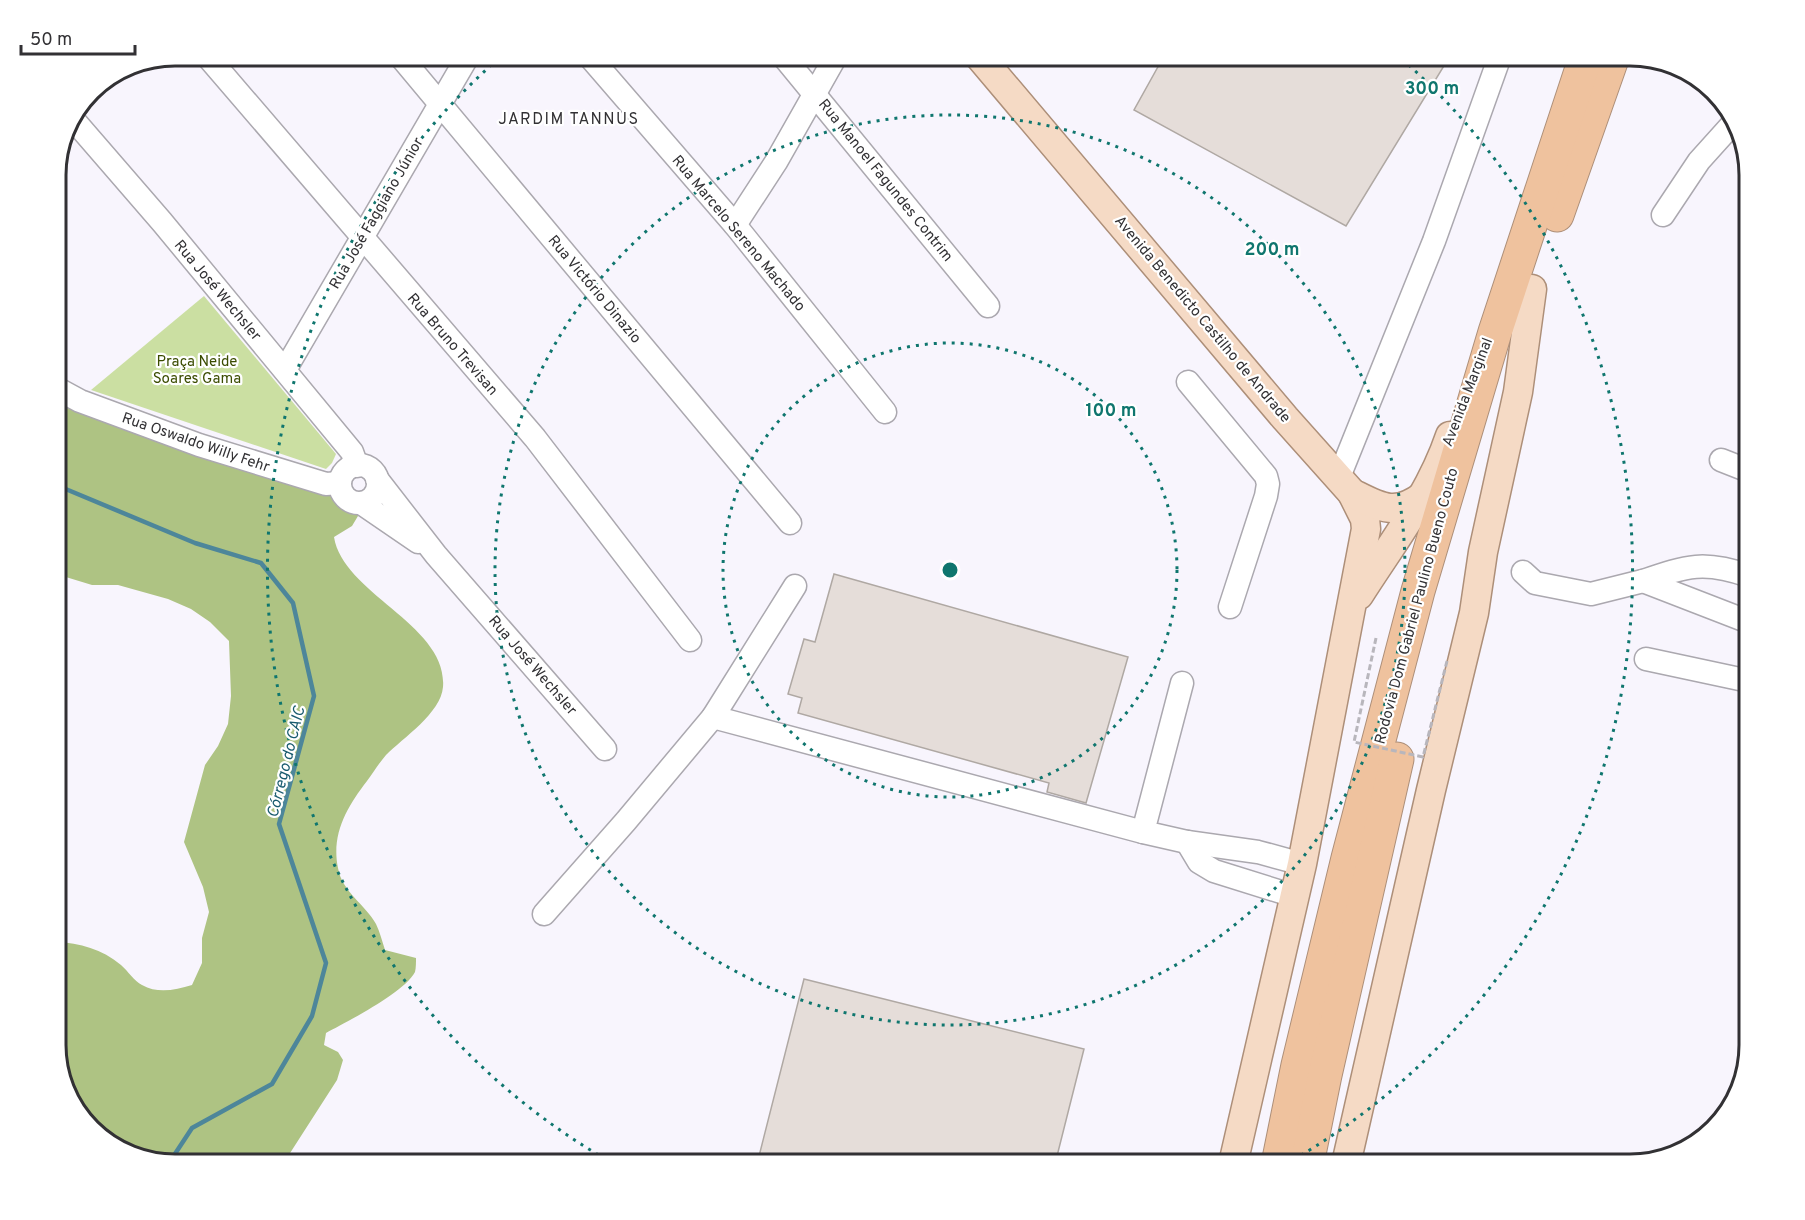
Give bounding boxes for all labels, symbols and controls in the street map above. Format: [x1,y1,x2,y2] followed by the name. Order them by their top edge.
[21,18,135,56] scale bar
[30,29,72,52] text: 50 m
[1405,78,1459,101] text: 300 m
[813,96,956,266] street label: Rua Manoel Fagundes Contrim
[498,110,640,130] district label: JARDIM TANNUS
[326,134,429,293] street label: Rua José Faggiano Júnior
[667,152,809,316] street label: Rua Marcelo Sereno Machado
[1110,213,1294,427] street label: Avenida Benedicto Castilho de Andrade
[543,232,645,348] street label: Rua Victório Dinazio
[169,237,265,345] street label: Rua José Wechsler
[1244,239,1300,262] text: 200 m
[402,290,501,400] street label: Rua Bruno Trevisan
[1439,335,1498,450] street label: Avenida Marginal
[153,353,241,389] park label: Praça Neide Soares Gama
[1085,400,1137,423] text: 100 m
[119,409,272,478] street label: Rua Oswaldo Willy Fehr
[1371,466,1464,747] street label: Rodovia Dom Gabriel Paulino Bueno Couto
[940,560,960,580] centre of rings
[483,612,580,720] street label: Rua José Wechsler
[263,704,311,820] water label: Córrego do CAIC

